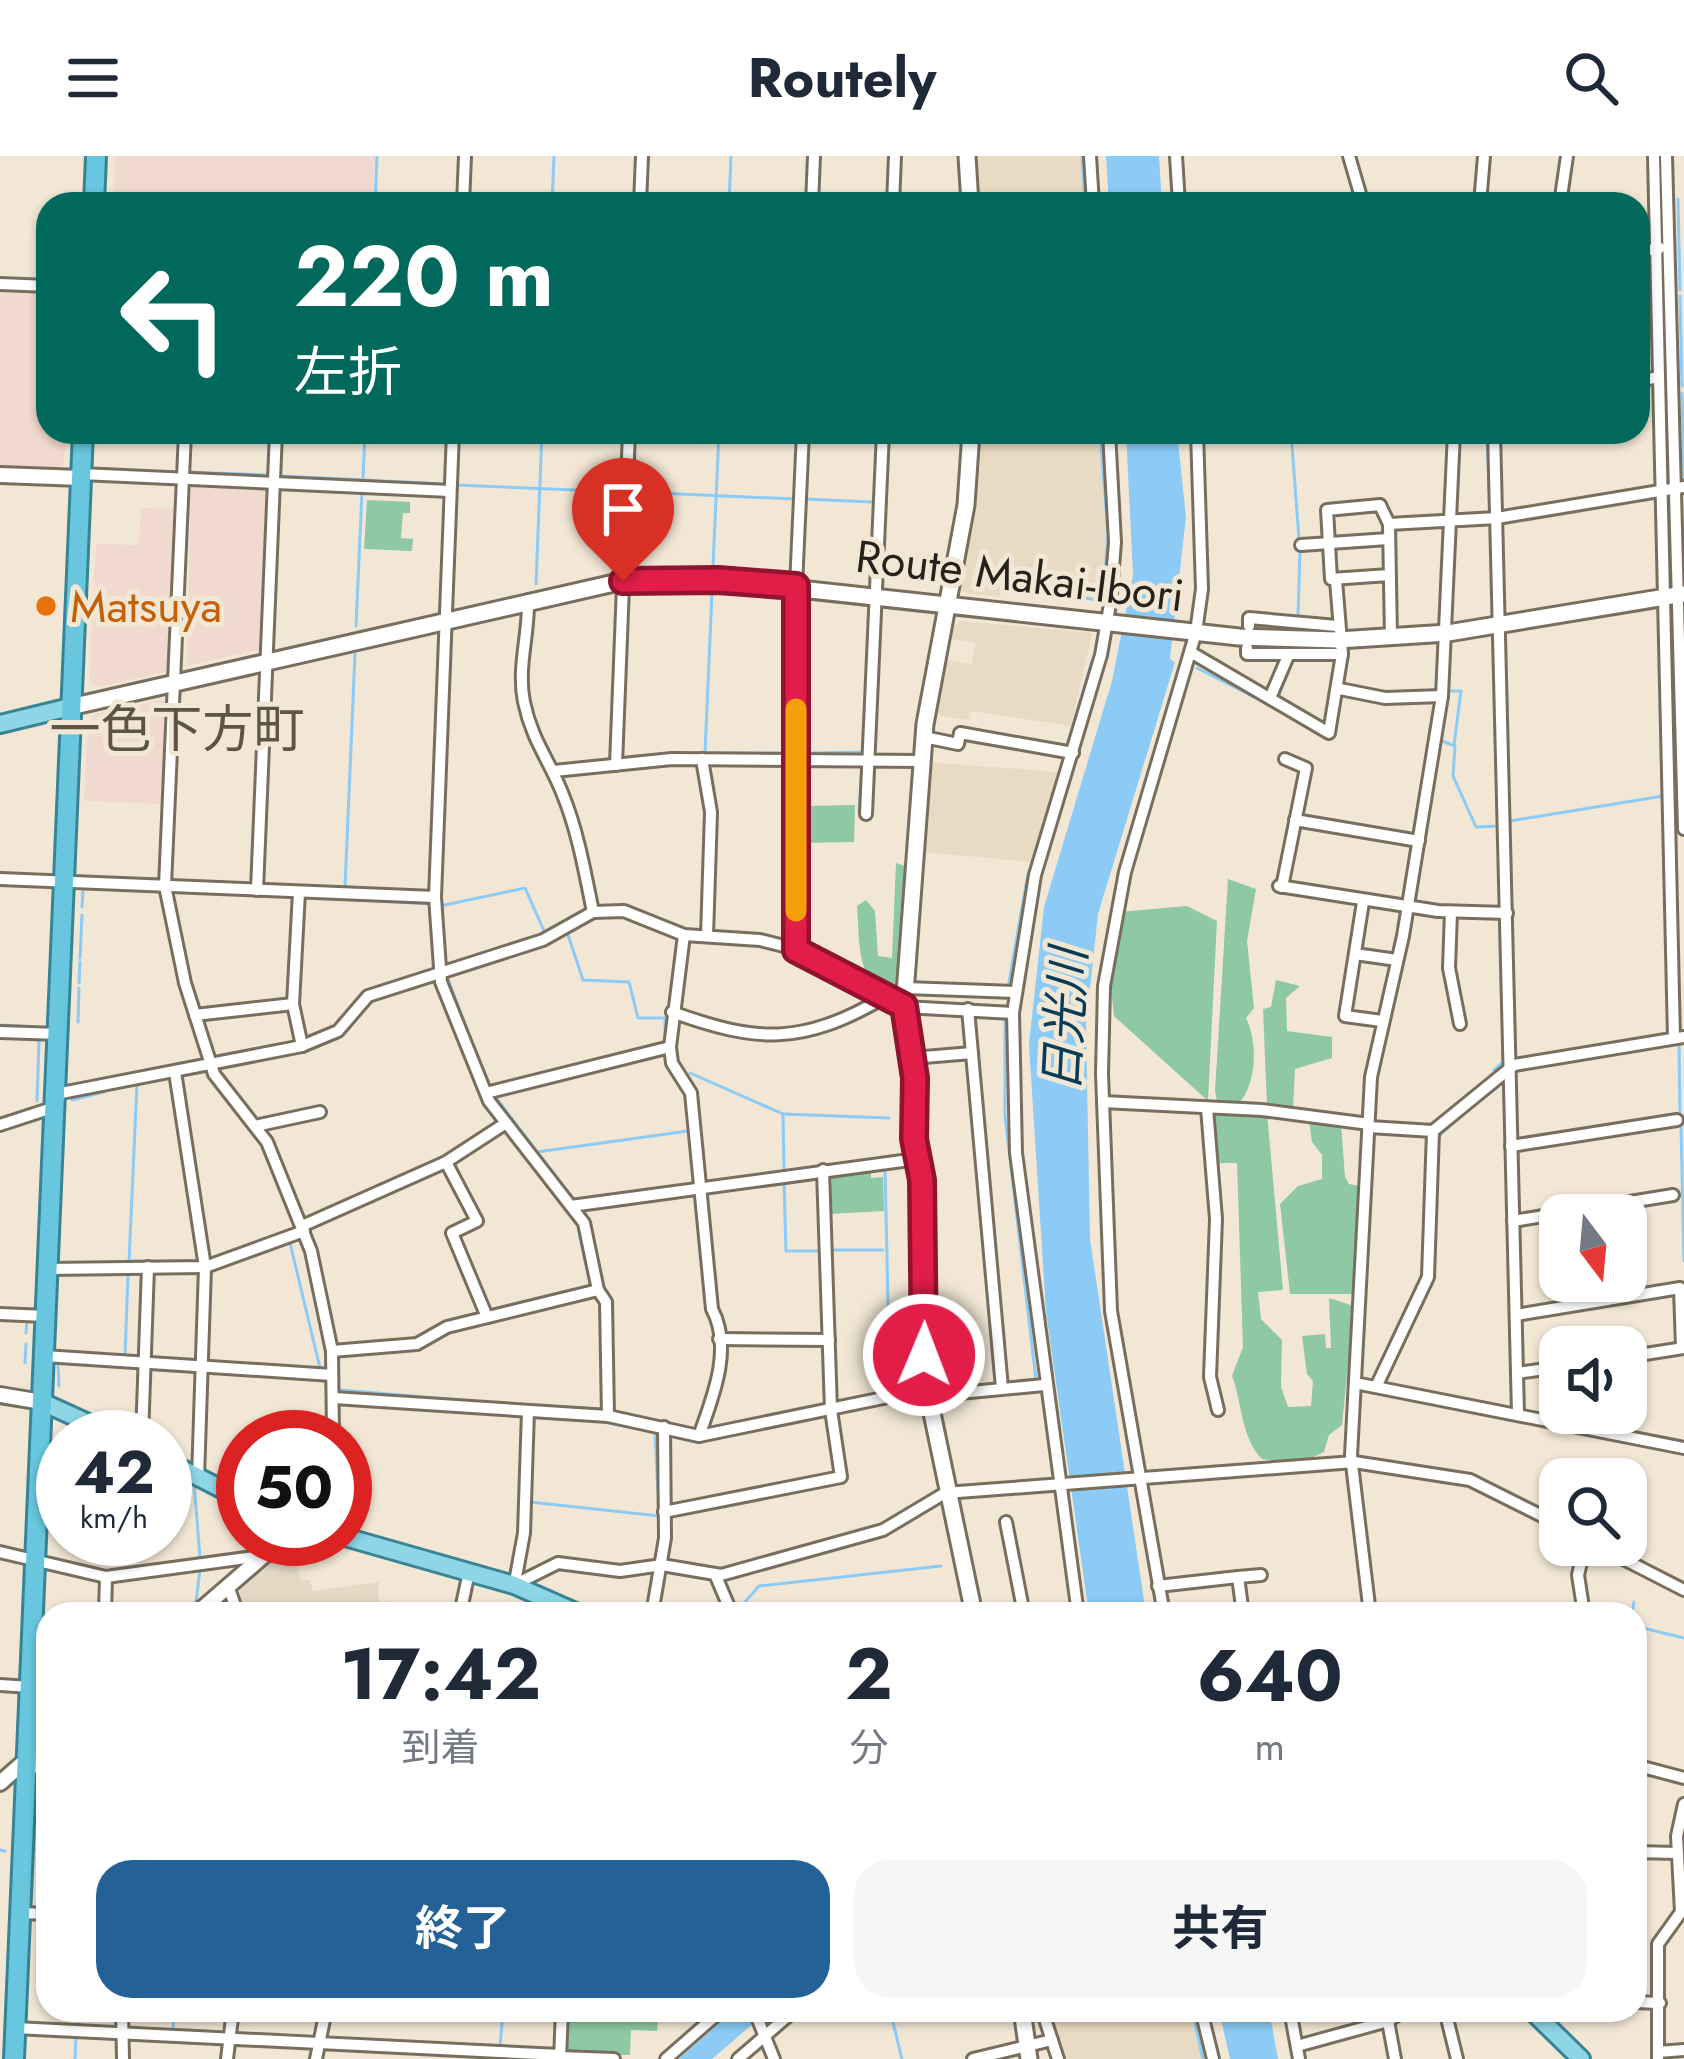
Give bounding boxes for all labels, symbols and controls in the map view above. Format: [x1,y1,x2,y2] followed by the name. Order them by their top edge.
[748,39,936,117] text: Routely
[60,45,126,111] icon: menu
[1558,45,1624,111] icon: search
[294,216,554,338] text: 220 m
[96,240,252,396] icon: left
[294,333,402,411] text: 左折
[572,458,674,581] pin
[590,476,656,542] icon: arrive
[852,524,1188,628] street label: Route Makai-Ibori
[70,574,222,639] place label: Matsuya
[33,593,59,619] marker: Matsuya
[49,692,305,766] district label: 一色下方町
[1027,941,1103,1094] water label: 日光川
[1539,1194,1647,1302] north arrow
[1539,1194,1647,1566] map controls
[861,1292,987,1418] position arrow
[1539,1326,1647,1434] button: sound
[216,1410,372,1566] speed limit sign: 50
[73,1429,155,1516] text: 42
[1539,1458,1647,1566] button: search
[80,1496,148,1539] text: km/h
[340,1622,541,1726] text: 17:42
[845,1622,892,1726] text: 2
[1197,1624,1343,1728] text: 640
[1254,1718,1285,1775] text: m
[402,1719,480,1776] text: 到着
[849,1719,888,1776] text: 分
[96,1860,830,1998] button: 終了
[854,1860,1587,1998] button: 共有

